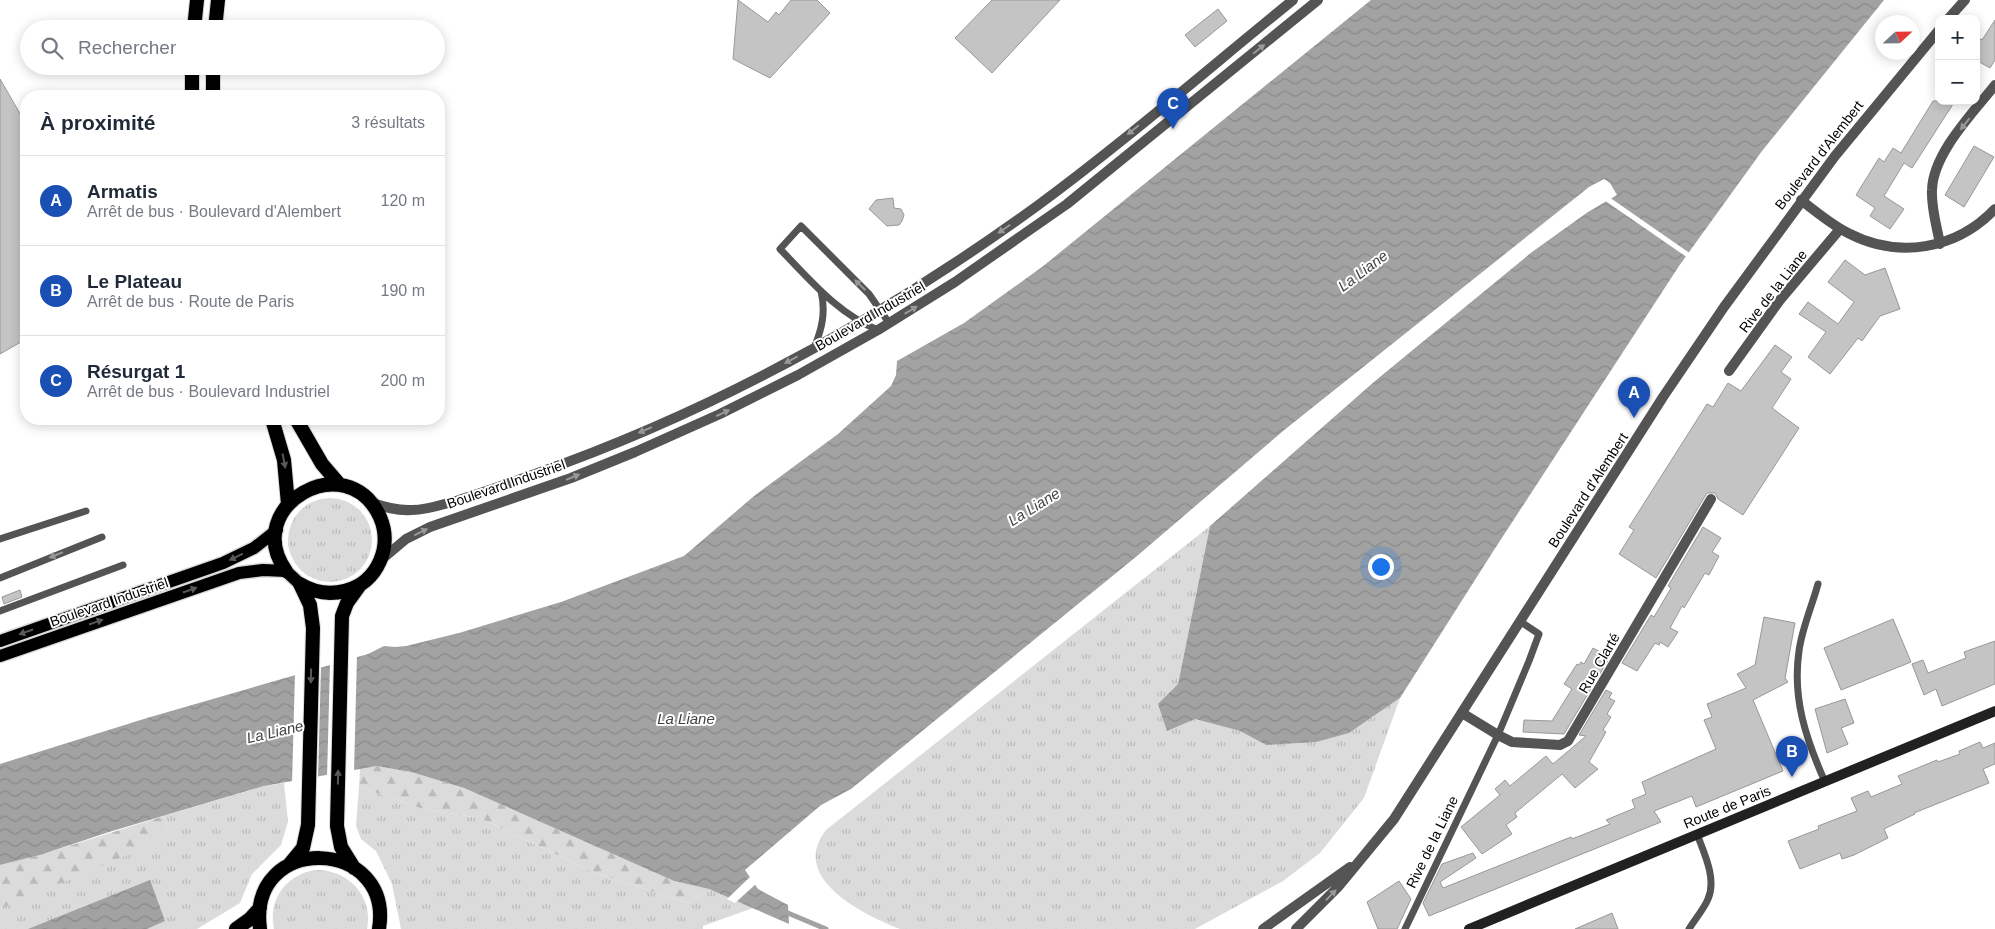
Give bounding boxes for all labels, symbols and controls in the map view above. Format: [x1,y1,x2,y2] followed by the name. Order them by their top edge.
[1875,15,1920,60] north arrow
[1935,15,1980,105] map controls
[1935,15,1980,60] button: +
[20,20,445,75] search box
[38,34,66,62] icon: search
[78,37,176,58] text: Rechercher
[1252,43,1265,54] one-way arrow
[1935,60,1980,105] button: −
[1157,88,1189,129] pin: C
[1772,97,1866,212] street label: Boulevard d'Alembert
[40,111,156,134] text: À proximité
[351,114,425,131] text: 3 résultats
[1960,117,1970,130] one-way arrow
[1127,125,1140,136] one-way arrow
[87,181,158,202] text: Armatis
[50,192,62,209] text: A
[381,192,425,209] text: 120 m
[87,203,341,220] text: Arrêt de bus · Boulevard d'Alembert
[997,224,1011,234] one-way arrow
[1335,246,1391,295] water label: La Liane
[1736,246,1810,335] street label: Rive de la Liane
[87,271,182,292] text: Le Plateau
[812,278,928,354] street label: Boulevard Industriel
[854,279,866,291] one-way arrow
[50,282,62,299] text: B
[381,282,425,299] text: 190 m
[87,293,294,310] text: Arrêt de bus · Route de Paris
[905,305,918,315] one-way arrow
[784,356,799,364] one-way arrow
[87,361,185,382] text: Résurgat 1
[50,372,62,389] text: C
[381,372,425,389] text: 200 m
[1618,377,1650,418] pin: A
[87,383,330,400] text: Arrêt de bus · Boulevard Industriel
[716,408,730,416] one-way arrow
[637,426,652,434] one-way arrow
[1545,430,1631,550] street label: Boulevard d'Alembert
[280,453,288,469] one-way arrow
[445,456,567,512] street label: Boulevard Industriel
[566,473,581,480] one-way arrow
[1005,484,1063,529] water label: La Liane
[413,527,428,536] one-way arrow
[48,551,63,559] one-way arrow
[229,553,244,561] one-way arrow
[1368,554,1394,580] your location
[48,574,170,630] street label: Boulevard Industriel
[183,585,198,593] one-way arrow
[88,618,103,625] one-way arrow
[18,629,33,636] one-way arrow
[1575,630,1623,696] street label: Rue Clarté
[307,669,315,685] one-way arrow
[657,710,715,727] water label: La Liane
[245,717,305,746] water label: La Liane
[1776,736,1808,777] pin: B
[334,769,342,785] one-way arrow
[1681,782,1773,832] street label: Route de Paris
[1403,793,1461,891] street label: Rive de la Liane
[1325,889,1337,901] one-way arrow

